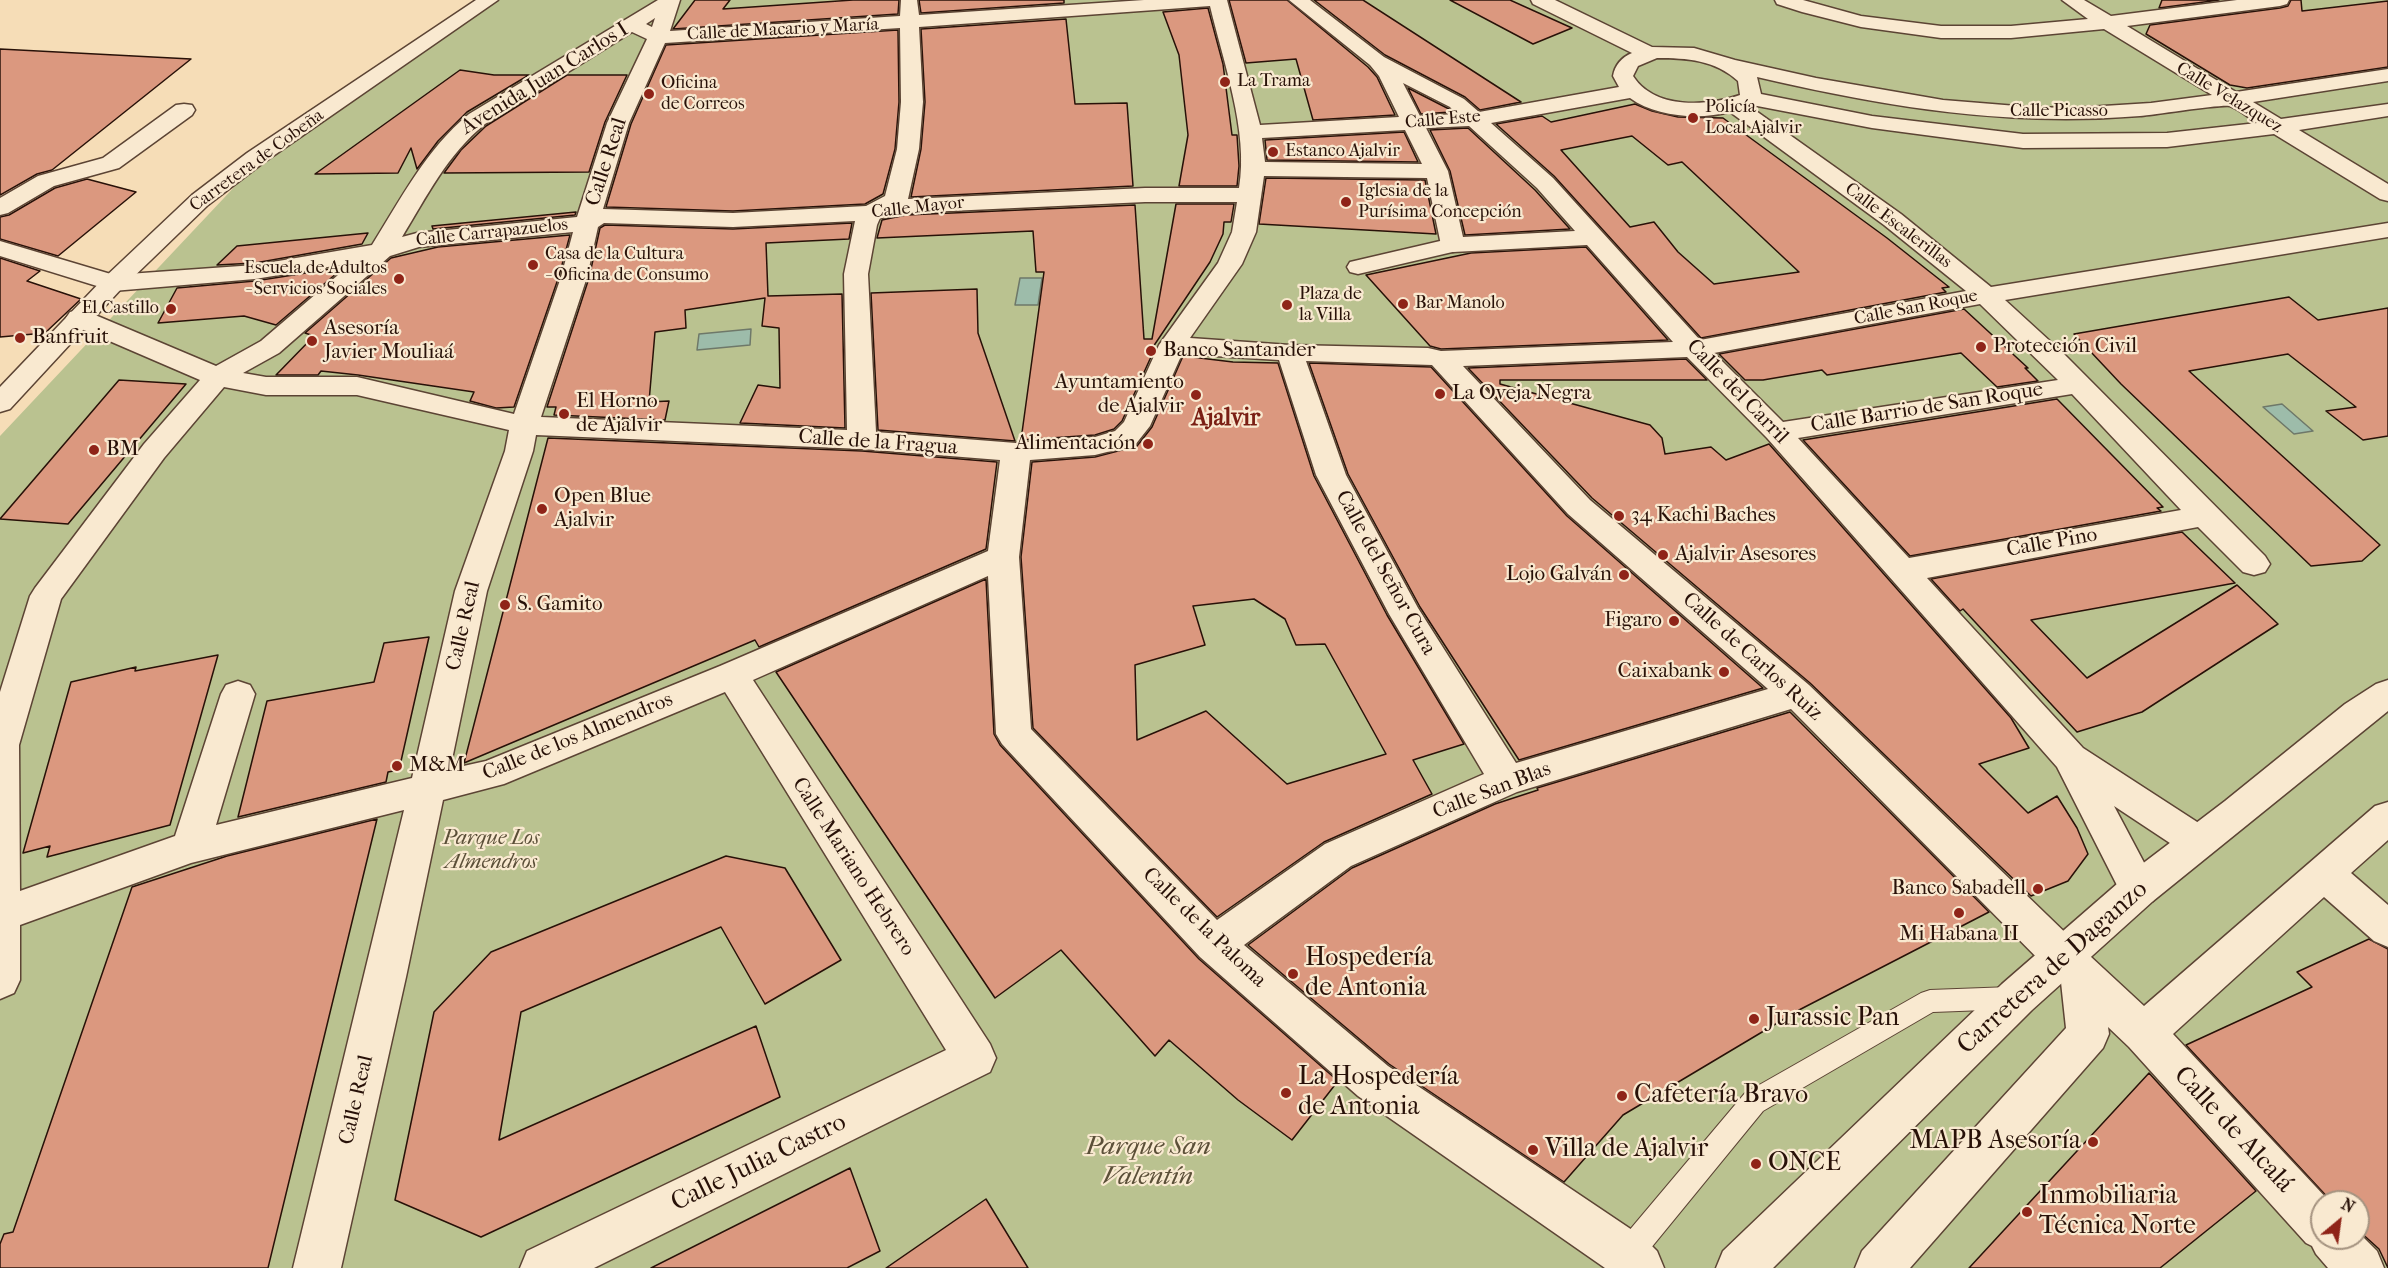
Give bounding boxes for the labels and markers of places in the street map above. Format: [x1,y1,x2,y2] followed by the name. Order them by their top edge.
[1237,71,1310,93] place label: La Trama
[661,73,745,116] place label: Oficina de Correos
[1218,75,1232,89] marker: La Trama
[642,87,656,101] marker: Oficina de Correos
[1705,97,1802,140] place label: Policía Local Ajalvir
[1686,111,1700,125] marker: Policía Local Ajalvir
[1285,141,1400,163] place label: Estanco Ajalvir
[1266,145,1280,159] marker: Estanco Ajalvir
[1358,181,1522,224] place label: Iglesia de la Purísima Concepción
[1339,195,1353,209] marker: Iglesia de la Purísima Concepción
[545,244,709,286] place label: Casa de la Cultura - Oficina de Consumo
[244,258,387,300] place label: Escuela de Adultos - Servicios Sociales
[526,258,540,272] marker: Casa de la Cultura - Oficina de Consumo
[392,272,406,286] marker: Escuela de Adultos - Servicios Sociales
[1299,284,1362,326] place label: Plaza de la Villa
[1415,293,1505,315] place label: Bar Manolo
[1396,297,1410,311] marker: Bar Manolo
[81,298,159,320] place label: El Castillo
[1280,298,1294,312] marker: Plaza de la Villa
[164,302,178,316] marker: El Castillo
[324,316,454,366] place label: Asesoría Javier Mouliaá
[32,325,109,351] place label: Banfruit
[13,331,27,345] marker: Banfruit
[305,334,319,348] marker: Asesoría Javier Mouliaá
[1993,334,2137,360] place label: Protección Civil
[1163,338,1316,364] place label: Banco Santander
[1974,340,1988,354] marker: Protección Civil
[1144,344,1158,358] marker: Banco Santander
[1055,370,1184,420] place label: Ayuntamiento de Ajalvir
[1452,381,1592,407] place label: La Oveja Negra
[1433,387,1447,401] marker: La Oveja Negra
[1189,388,1203,402] marker: Ayuntamiento de Ajalvir
[576,389,662,439] place label: El Horno de Ajalvir
[557,407,571,421] marker: El Horno de Ajalvir
[1015,431,1136,457] place label: Alimentación
[106,437,139,463] place label: BM
[1141,437,1155,451] marker: Alimentación
[87,443,101,457] marker: BM
[554,484,651,534] place label: Open Blue Ajalvir
[535,502,549,516] marker: Open Blue Ajalvir
[1631,503,1776,529] place label: 34 Kachi Baches
[1612,509,1626,523] marker: 34 Kachi Baches
[1675,542,1816,568] place label: Ajalvir Asesores
[1656,548,1670,562] marker: Ajalvir Asesores
[1506,562,1612,588] place label: Lojo Galván
[1617,568,1631,582] marker: Lojo Galván
[517,592,603,618] place label: S. Gamito
[498,598,512,612] marker: S. Gamito
[1604,608,1662,634] place label: Figaro
[1667,614,1681,628] marker: Figaro
[1618,659,1712,685] place label: Caixabank
[1717,665,1731,679] marker: Caixabank
[409,753,465,779] place label: M&M
[390,759,404,773] marker: M&M
[1892,876,2026,902] place label: Banco Sabadell
[2031,882,2045,896] marker: Banco Sabadell
[1952,906,1966,920] marker: Mi Habana II
[1899,922,2019,948] place label: Mi Habana II
[1305,943,1433,1005] place label: Hospedería de Antonia
[1286,967,1300,981] marker: Hospedería de Antonia
[1766,1003,1899,1035] place label: Jurassic Pan
[1747,1012,1761,1026] marker: Jurassic Pan
[1298,1062,1459,1124] place label: La Hospedería de Antonia
[1634,1080,1808,1112] place label: Cafetería Bravo
[1279,1086,1293,1100] marker: La Hospedería de Antonia
[1615,1089,1629,1103] marker: Cafetería Bravo
[1910,1126,2081,1158] place label: MAPB Asesoría
[1545,1134,1708,1166] place label: Villa de Ajalvir
[2086,1135,2100,1149] marker: MAPB Asesoría
[1526,1143,1540,1157] marker: Villa de Ajalvir
[1768,1148,1841,1180] place label: ONCE
[1749,1157,1763,1171] marker: ONCE
[2039,1181,2196,1242] place label: Inmobiliaria Técnica Norte
[2020,1205,2034,1219] marker: Inmobiliaria Técnica Norte

